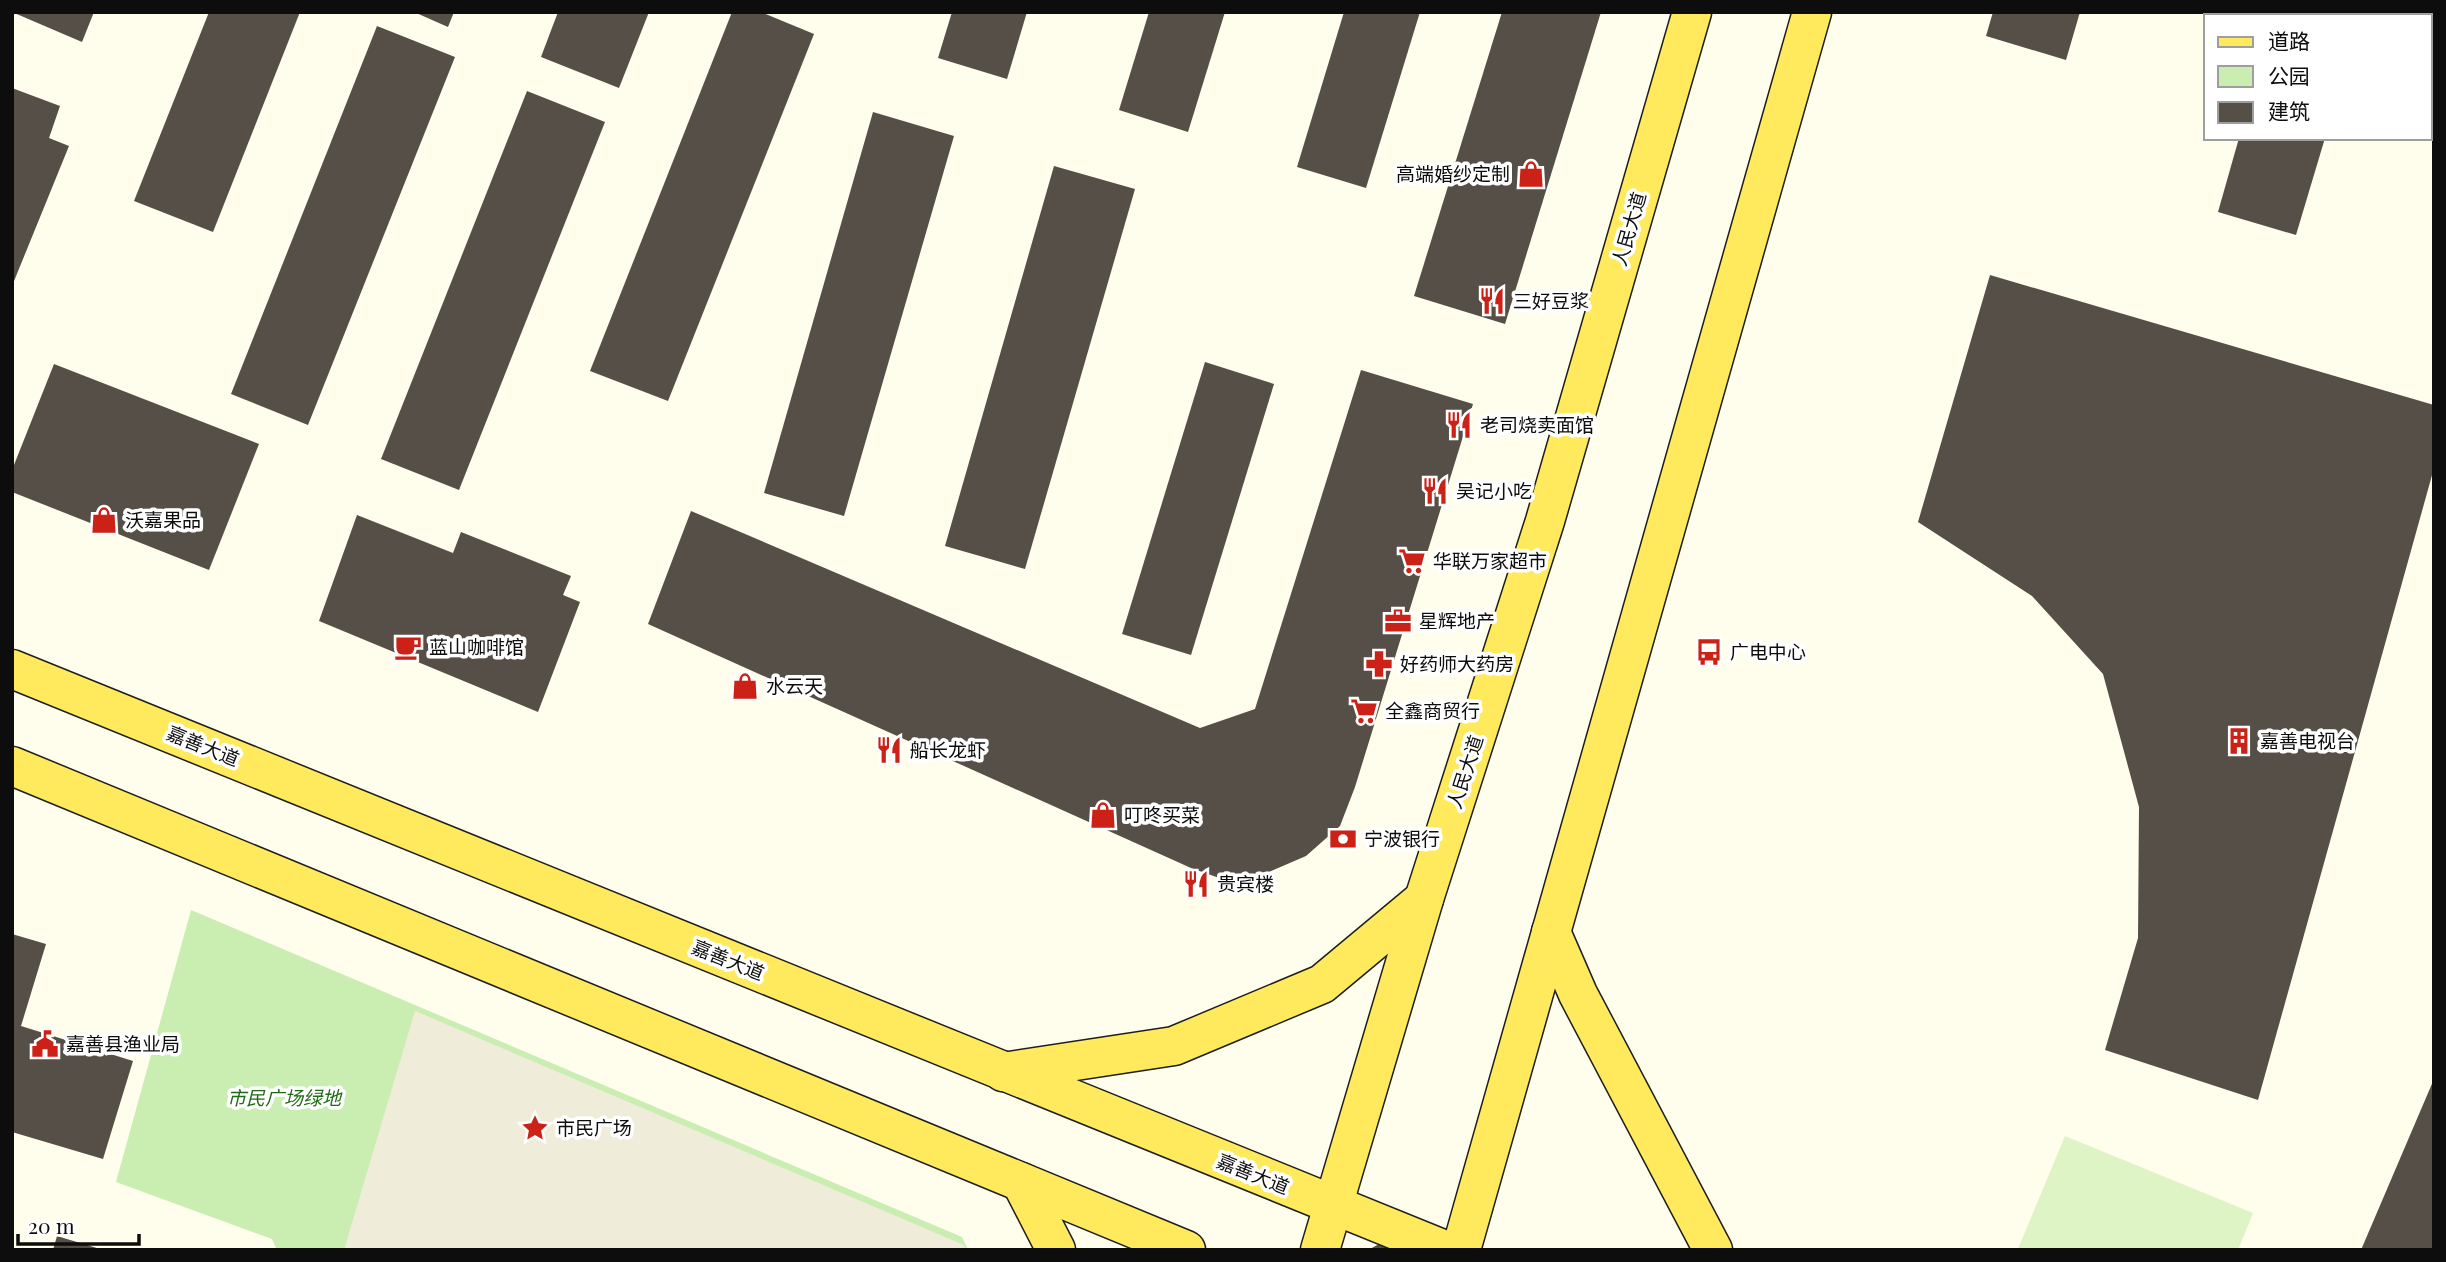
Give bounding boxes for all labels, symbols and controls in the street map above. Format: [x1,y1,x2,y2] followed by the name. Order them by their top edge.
[2204,14,2432,140] legend
[2268,26,2310,54] text: 道路
[2268,61,2310,89] text: 公园
[2268,96,2310,124] text: 建筑
[1516,159,1546,189] shop icon: 高端婚纱定制
[1396,160,1510,186] place label: 高端婚纱定制
[1605,189,1651,269] street label: 人民大道
[1477,286,1507,316] restaurant icon: 三好豆浆
[1513,287,1589,313] place label: 三好豆浆
[1444,410,1474,440] restaurant icon: 老司烧卖面馆
[1480,411,1594,437] place label: 老司烧卖面馆
[1420,476,1450,506] restaurant icon: 吴记小吃
[1456,477,1532,503] place label: 吴记小吃
[89,505,119,535] shop icon: 沃嘉果品
[125,506,201,532] place label: 沃嘉果品
[1397,546,1427,576] supermarket icon: 华联万家超市
[1433,547,1547,573] place label: 华联万家超市
[1383,606,1413,636] office icon: 星辉地产
[1419,607,1495,633] place label: 星辉地产
[393,632,423,662] cafe icon: 蓝山咖啡馆
[429,633,524,659] place label: 蓝山咖啡馆
[1694,637,1724,667] bus stop icon: 广电中心
[1730,638,1806,664] place label: 广电中心
[1364,649,1394,679] pharmacy icon: 好药师大药房
[1400,650,1514,676] place label: 好药师大药房
[730,671,760,701] shop icon: 水云天
[766,672,823,698] place label: 水云天
[1349,696,1379,726] supermarket icon: 全鑫商贸行
[1385,697,1480,723] place label: 全鑫商贸行
[163,719,243,771] street label: 嘉善大道
[2224,726,2254,756] building icon: 嘉善电视台
[2260,727,2355,753] place label: 嘉善电视台
[1440,732,1488,812] street label: 人民大道
[874,735,904,765] restaurant icon: 船长龙虾
[910,736,986,762] place label: 船长龙虾
[1088,800,1118,830] shop icon: 叮咚买菜
[1124,801,1200,827] place label: 叮咚买菜
[1328,824,1358,854] bank icon: 宁波银行
[1364,825,1440,851] place label: 宁波银行
[1181,869,1211,899] restaurant icon: 贵宾楼
[1217,870,1274,896] place label: 贵宾楼
[688,933,768,985] street label: 嘉善大道
[30,1029,60,1059] public building icon: 嘉善县渔业局
[66,1030,180,1056] place label: 嘉善县渔业局
[227,1084,343,1110] park label: 市民广场绿地
[520,1113,550,1143] place icon: 市民广场
[556,1114,632,1140] place label: 市民广场
[1213,1147,1293,1199] street label: 嘉善大道
[18,1202,138,1246] scale bar
[28,1211,75,1239] text: 20 m

